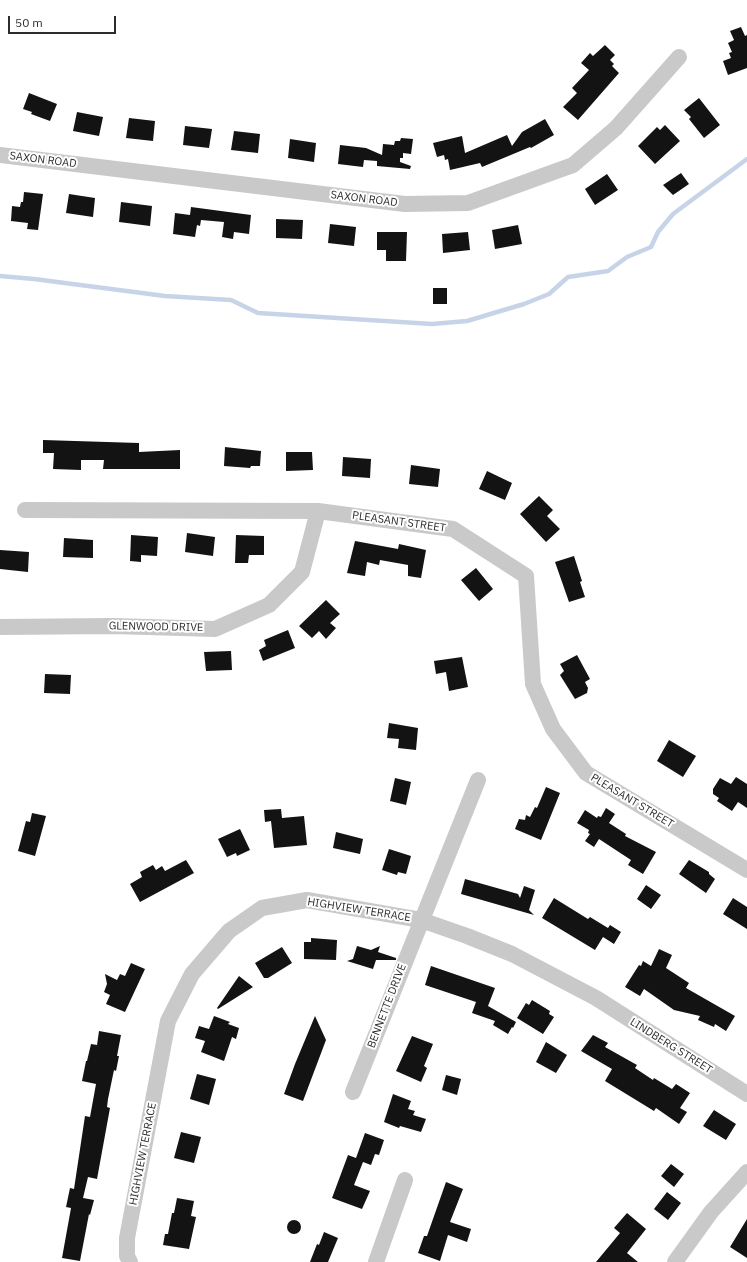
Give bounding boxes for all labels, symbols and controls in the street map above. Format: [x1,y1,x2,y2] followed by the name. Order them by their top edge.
[10,8,118,34] scale bar
[15,15,43,30] text: 50 m
[9,149,77,171] street label: SAXON ROAD
[330,188,398,210] street label: SAXON ROAD
[351,509,447,535] street label: PLEASANT STREET
[109,620,203,634] street label: GLENWOOD DRIVE
[588,771,676,831] street label: PLEASANT STREET
[306,895,412,925] street label: HIGHVIEW TERRACE
[365,962,409,1050] street label: BENNETTE DRIVE
[627,1015,715,1077] street label: LINDBERG STREET
[127,1101,159,1207] street label: HIGHVIEW TERRACE

